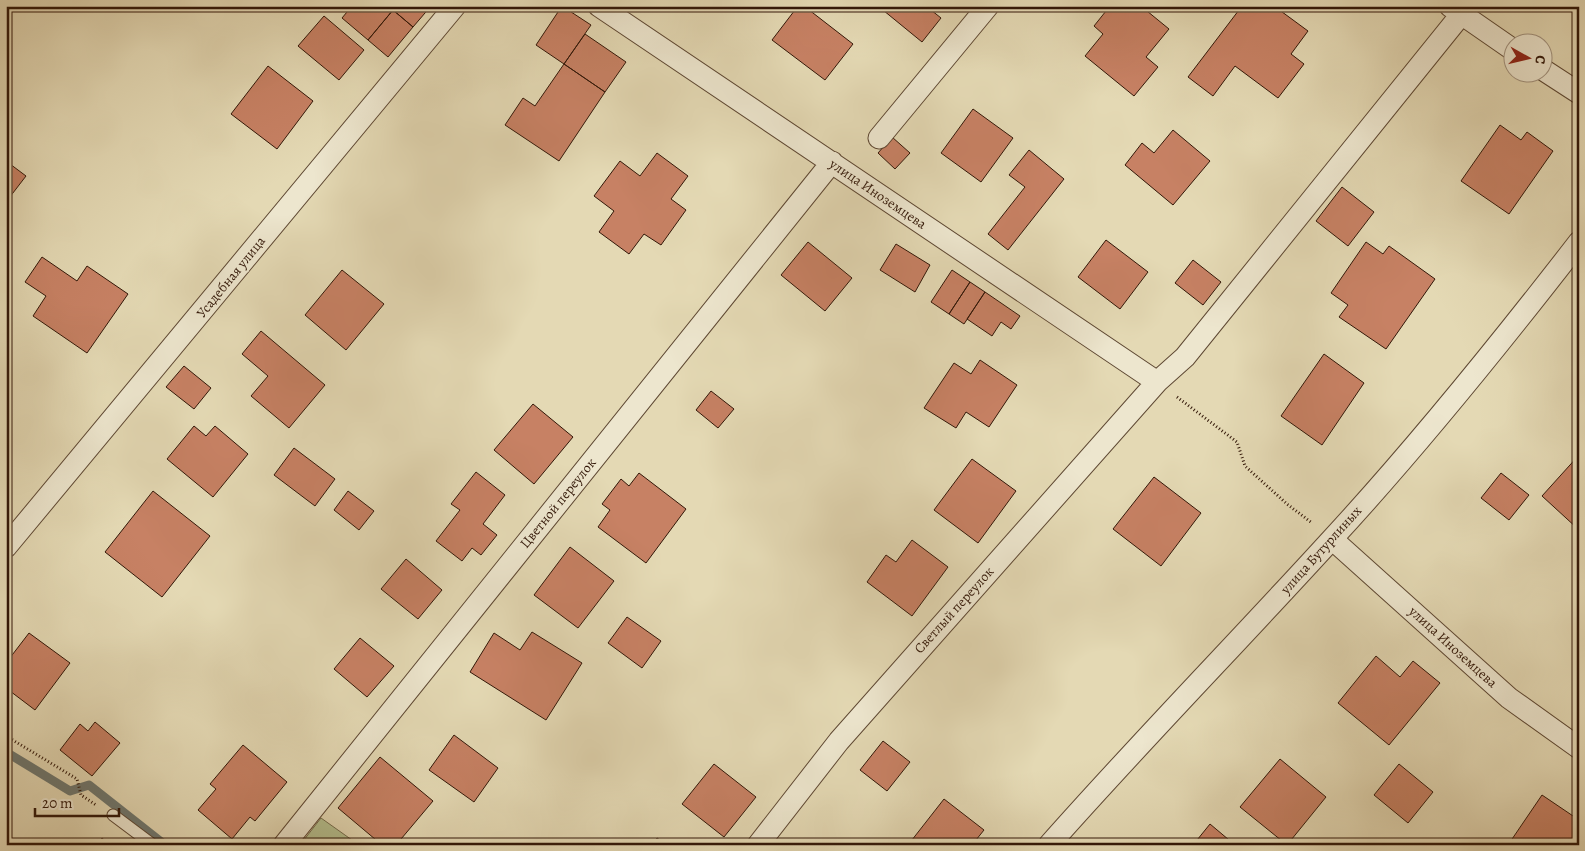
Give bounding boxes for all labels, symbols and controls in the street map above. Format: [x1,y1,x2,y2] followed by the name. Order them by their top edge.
[1502,32,1552,82] north arrow
[1530,54,1550,66] text: С
[825,154,931,234] street label: улица Иноземцева
[192,232,270,322] street label: Усадебная улица
[516,454,600,552] street label: Цветной переулок
[1276,502,1366,599] street label: улица Бутурлиных
[910,562,998,658] street label: Светлый переулок
[1404,601,1502,692] street label: улица Иноземцева
[35,786,119,818] scale bar
[42,793,73,813] text: 20 m

